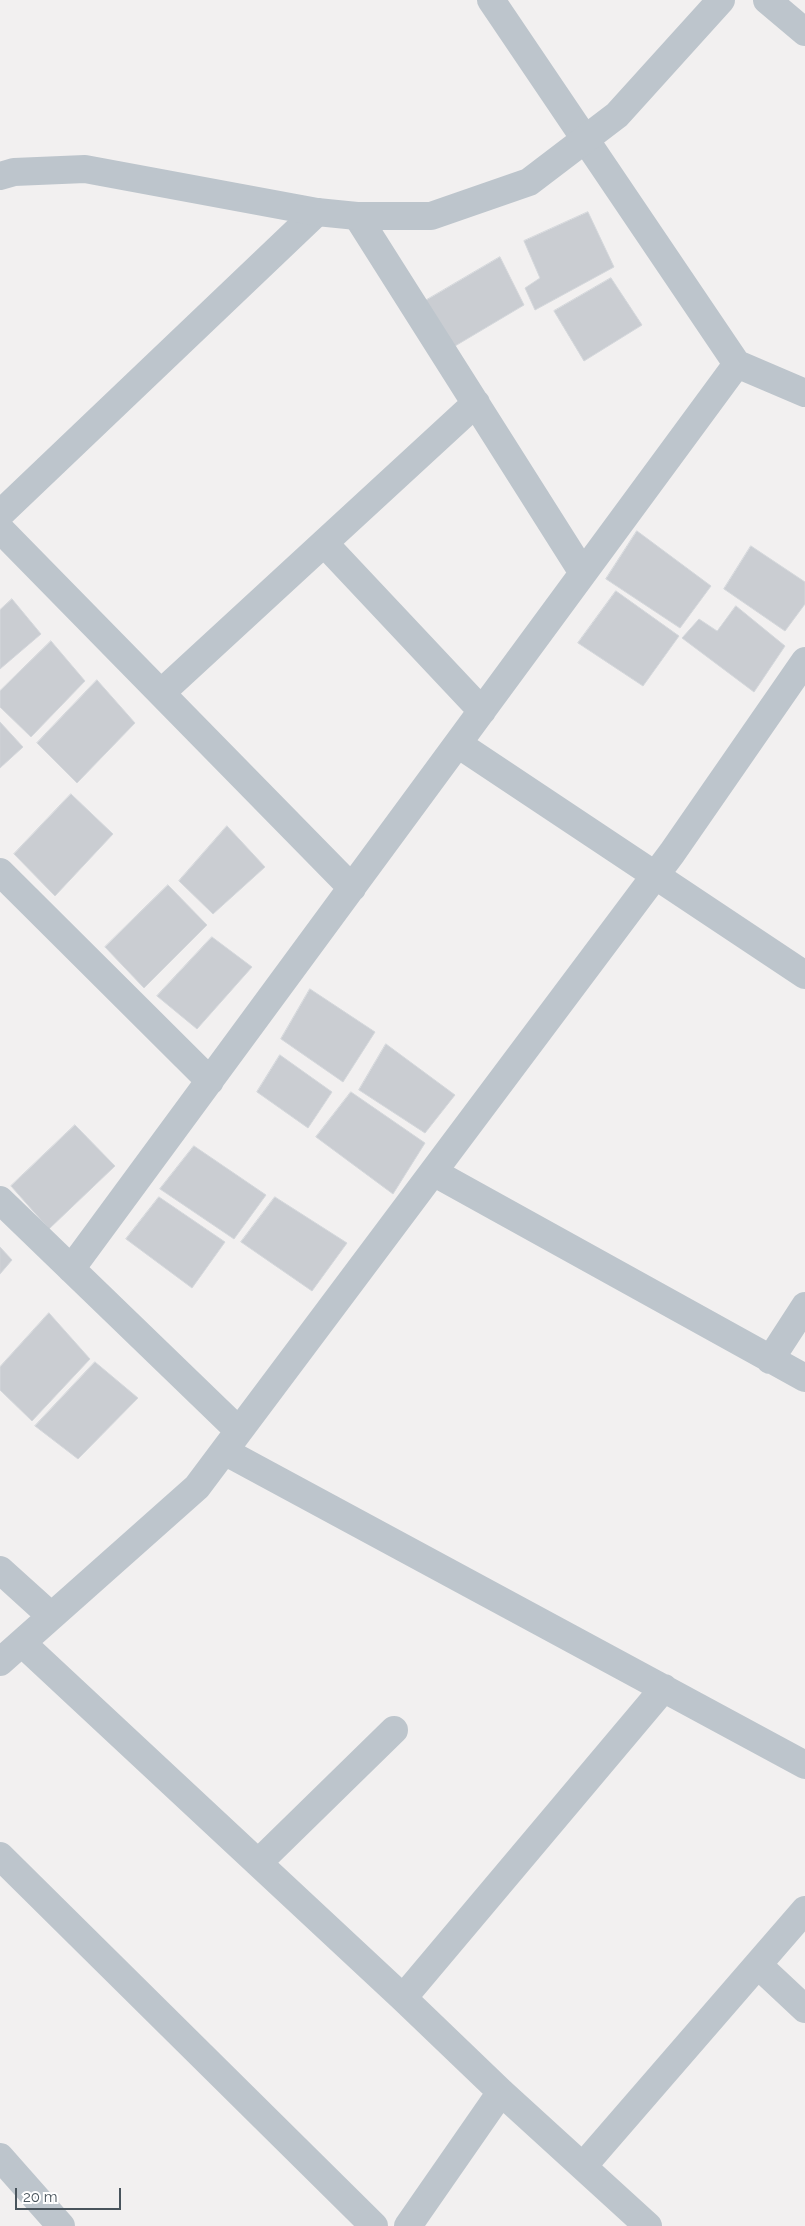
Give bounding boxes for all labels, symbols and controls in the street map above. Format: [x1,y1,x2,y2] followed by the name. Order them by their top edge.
[18,2178,124,2210] scale bar
[23,2188,58,2206] text: 20 m

